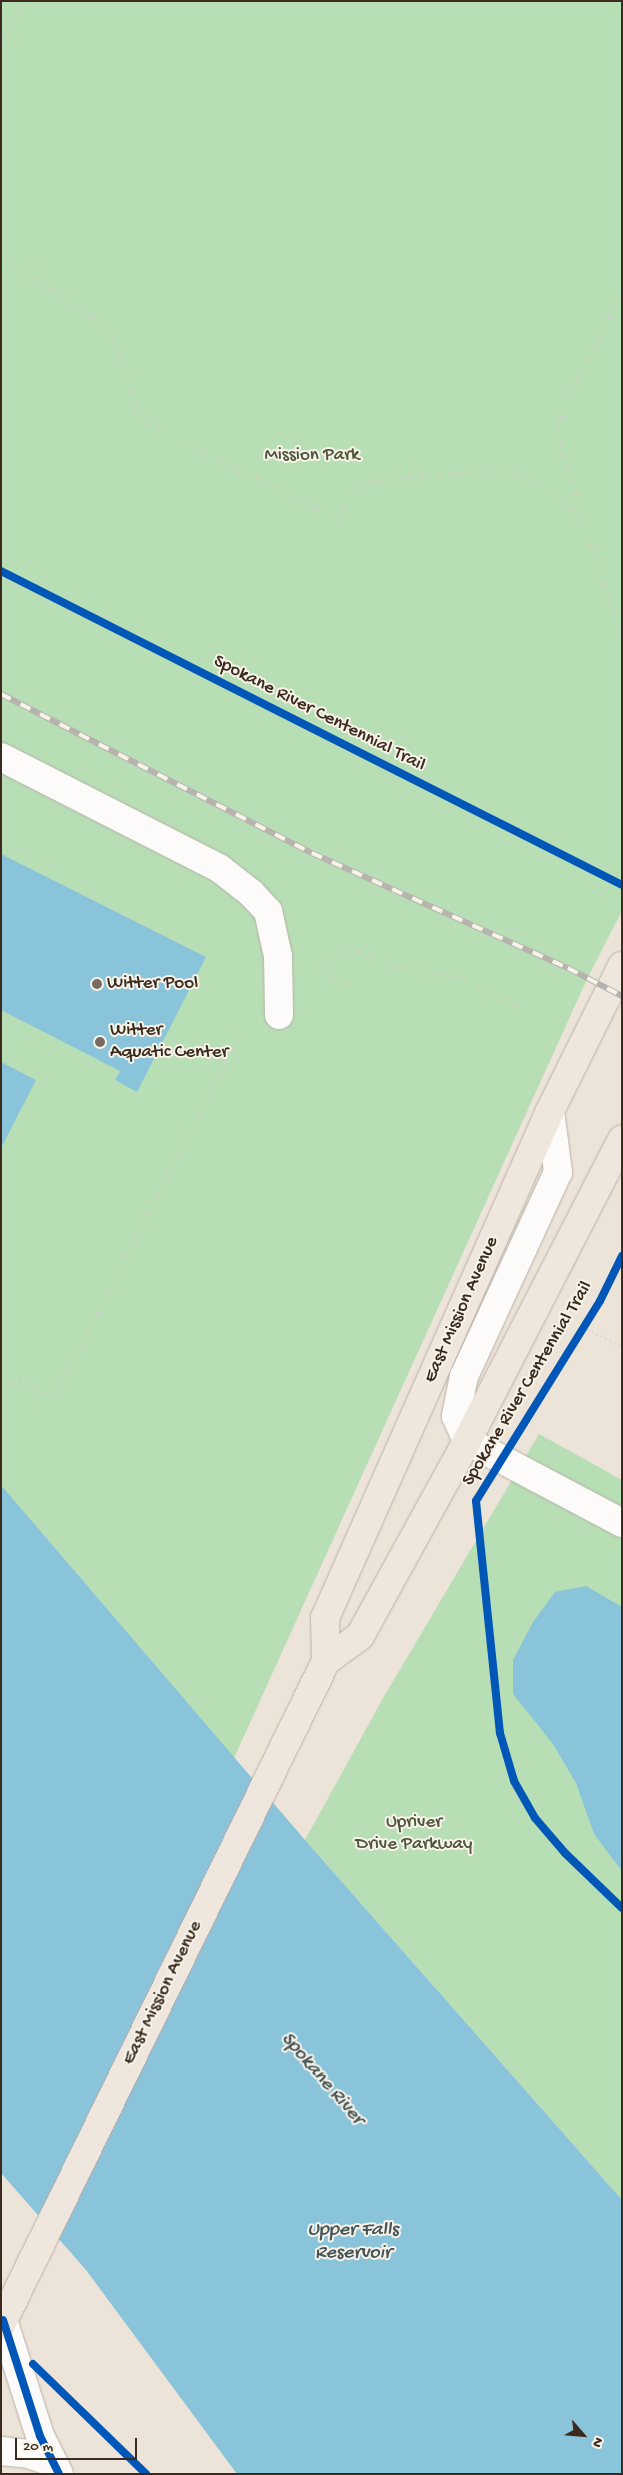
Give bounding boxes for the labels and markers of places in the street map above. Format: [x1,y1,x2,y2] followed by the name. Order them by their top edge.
[107,973,198,995] place label: Witter Pool
[91,978,103,990] marker: Witter Pool
[110,1020,228,1064] place label: Witter Aquatic Center
[94,1036,106,1048] marker: Witter Aquatic Center

